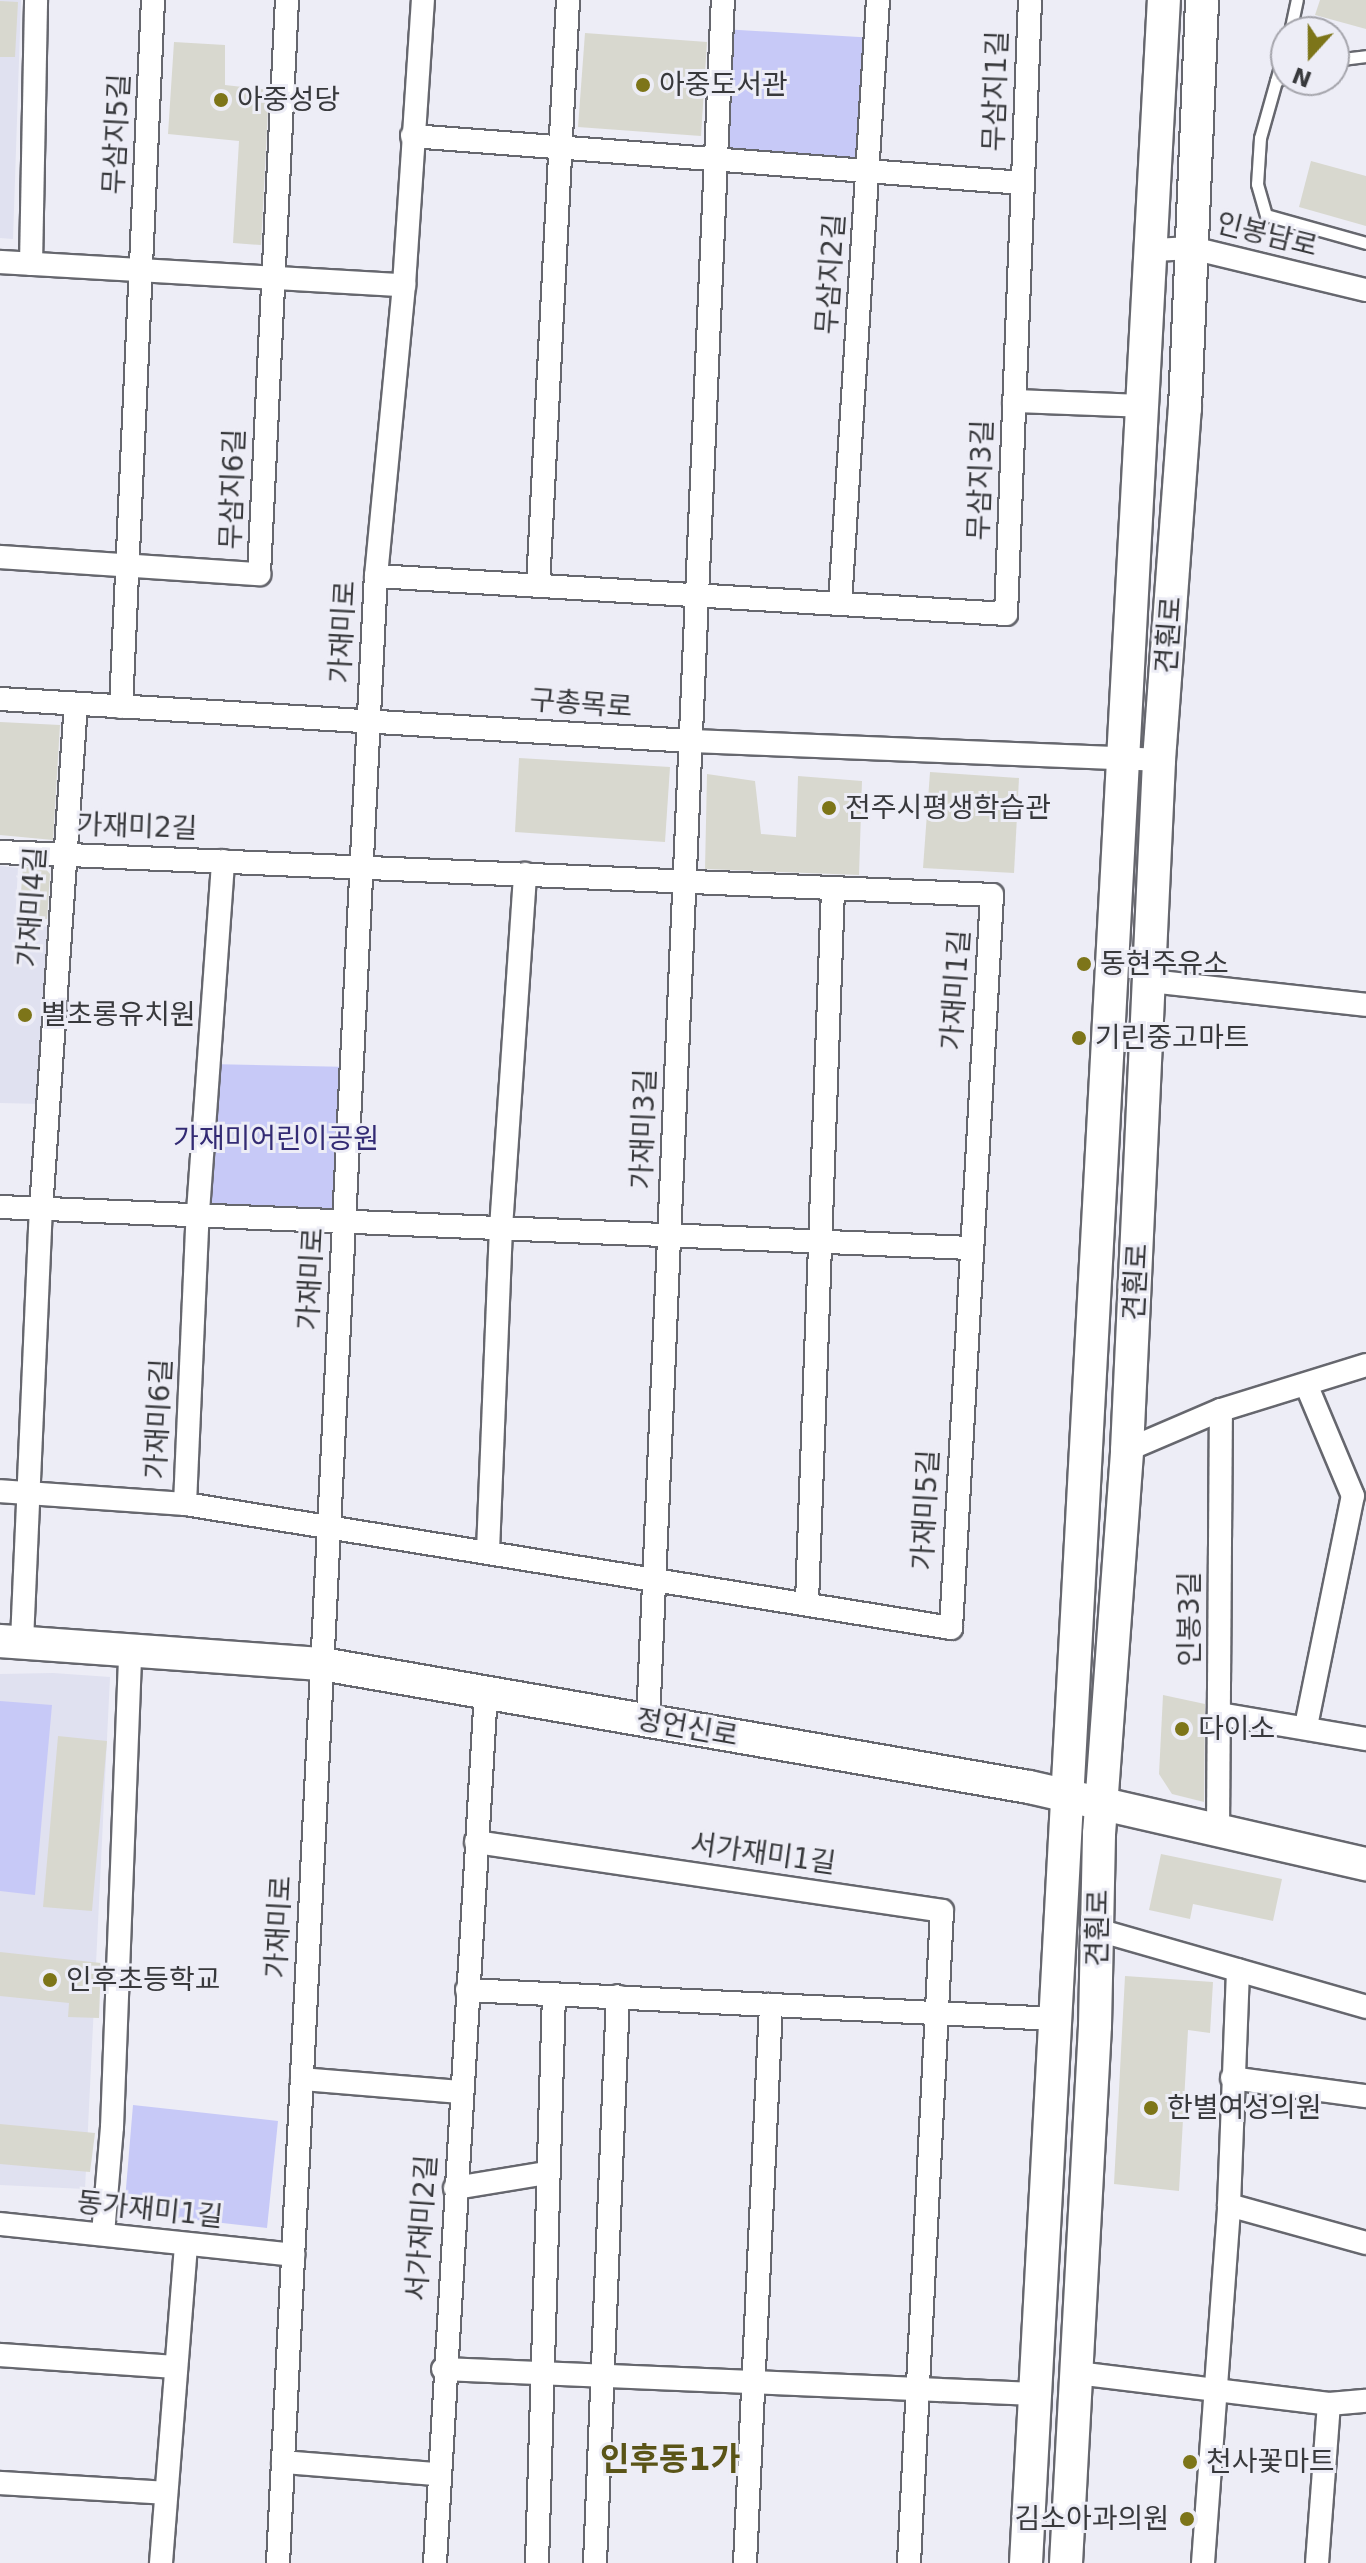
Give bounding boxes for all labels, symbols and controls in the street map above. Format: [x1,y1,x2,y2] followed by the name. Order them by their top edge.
[1270,16,1350,96] north arrow
[977,30,1015,152] street label: 무삼지1길
[1289,62,1315,92] text: N
[659,68,788,102] place label: 아중도서관
[97,73,137,195] street label: 무삼지5길
[634,76,652,94] marker: 아중도서관
[237,83,340,117] place label: 아중성당
[212,91,230,109] marker: 아중성당
[1213,206,1321,264] street label: 인봉남로
[810,213,852,335] street label: 무삼지2길
[962,419,1000,541] street label: 무삼지3길
[214,428,252,550] street label: 무삼지6길
[324,580,362,684] street label: 가재미로
[1150,595,1188,675] street label: 견훤로
[528,684,634,724] street label: 구총목로
[845,791,1051,825] place label: 전주시평생학습관
[820,799,838,817] marker: 전주시평생학습관
[76,808,198,846] street label: 가재미2길
[11,846,53,968] street label: 가재미4길
[935,929,977,1051] street label: 가재미1길
[1100,947,1229,981] place label: 동현주유소
[1075,955,1093,973] marker: 동현주유소
[41,998,196,1032] place label: 별초롱유치원
[16,1006,34,1024] marker: 별초롱유치원
[1095,1021,1250,1055] place label: 기린중고마트
[1070,1029,1088,1047] marker: 기린중고마트
[625,1068,663,1190] street label: 가재미3길
[173,1122,379,1156] park label: 가재미어린이공원
[292,1227,330,1331] street label: 가재미로
[1117,1243,1155,1321] street label: 견훤로
[139,1358,179,1480] street label: 가재미6길
[906,1449,946,1571] street label: 가재미5길
[1173,1571,1207,1667] street label: 인봉3길
[633,1703,741,1753] street label: 정언신로
[1198,1712,1275,1746] place label: 다이소
[1173,1720,1191,1738] marker: 다이소
[688,1827,838,1881] street label: 서가재미1길
[260,1875,298,1979] street label: 가재미로
[1081,1889,1115,1967] street label: 견훤로
[66,1963,221,1997] place label: 인후초등학교
[41,1971,59,1989] marker: 인후초등학교
[1167,2091,1322,2125] place label: 한별여성의원
[1142,2099,1160,2117] marker: 한별여성의원
[400,2154,444,2302] street label: 서가재미2길
[75,2186,225,2234] street label: 동가재미1길
[600,2440,740,2478] district label: 인후동1가
[1206,2445,1335,2479] place label: 천사꽃마트
[1181,2453,1199,2471] marker: 천사꽃마트
[1014,2502,1169,2536] place label: 김소아과의원
[1176,2508,1198,2530] marker: 김소아과의원

